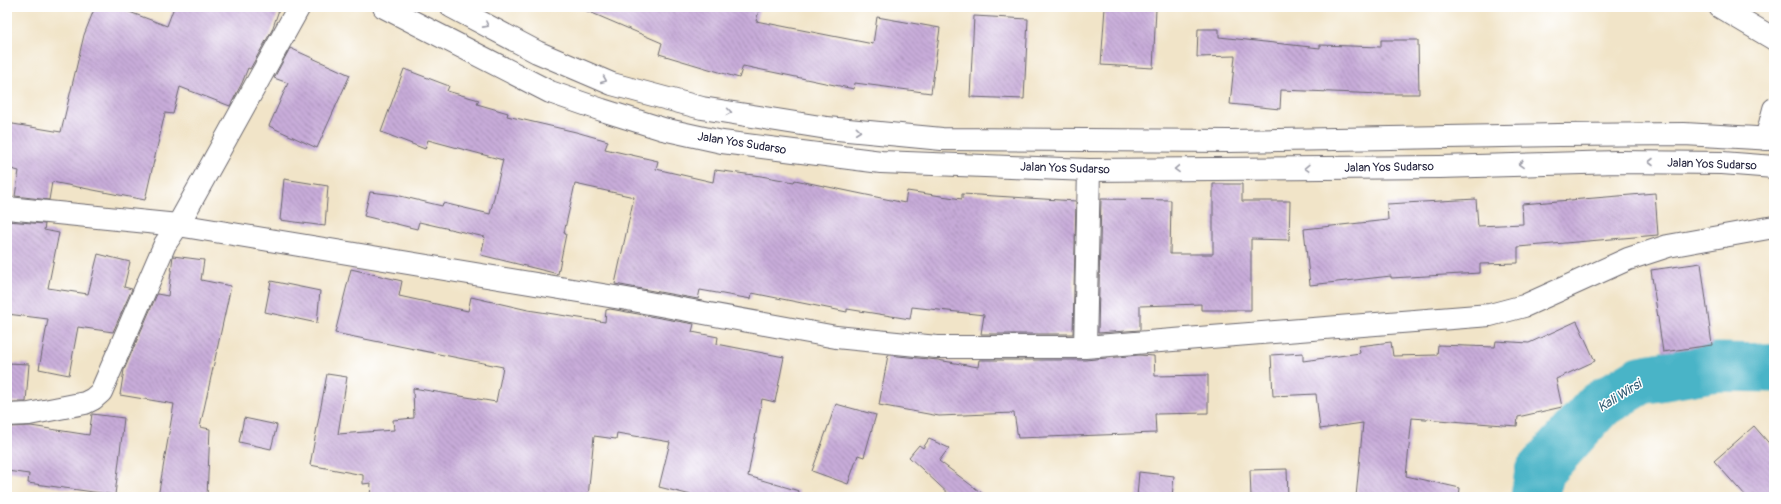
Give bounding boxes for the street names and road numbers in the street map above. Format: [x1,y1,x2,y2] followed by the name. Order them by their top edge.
[696,129,788,158] street label: Jalan Yos Sudarso
[1667,155,1758,174] street label: Jalan Yos Sudarso
[1020,159,1111,178] street label: Jalan Yos Sudarso
[1344,159,1435,176] street label: Jalan Yos Sudarso

